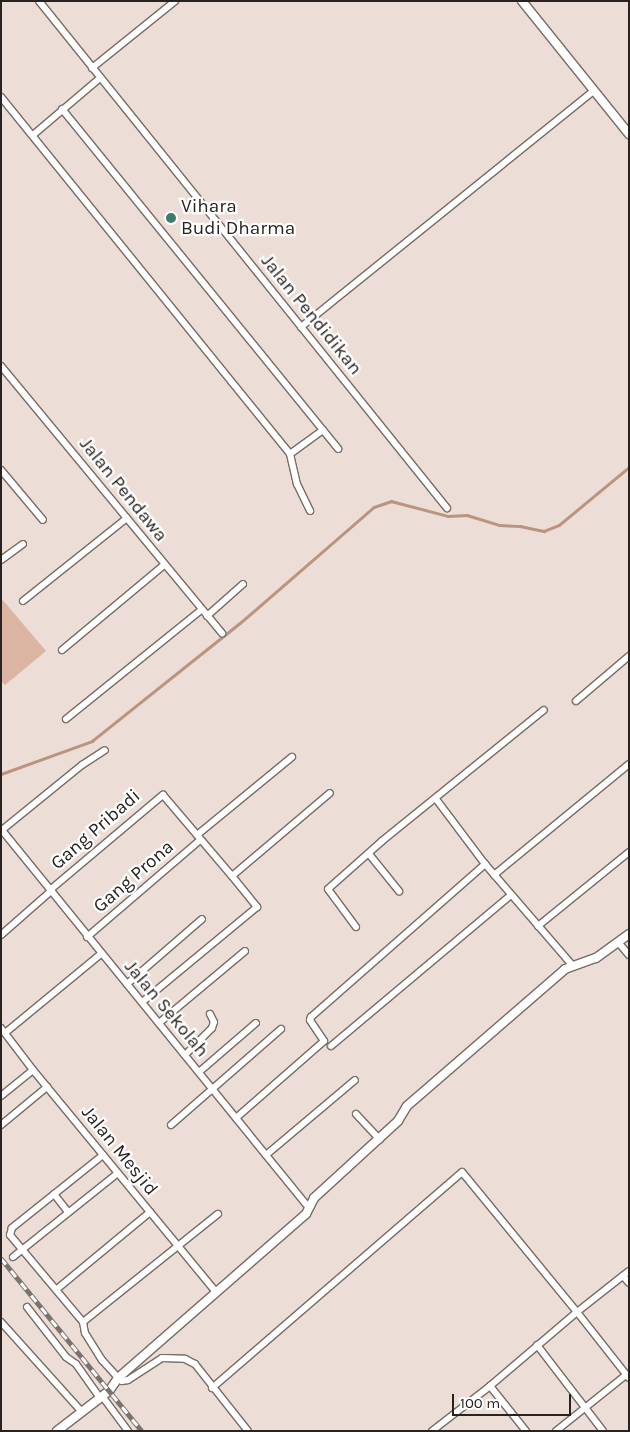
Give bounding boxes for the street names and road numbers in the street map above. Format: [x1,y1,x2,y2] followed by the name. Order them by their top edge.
[256,250,366,380] street label: Jalan Pendidikan
[74,433,172,547] street label: Jalan Pendawa
[47,785,145,875] street label: Gang Pribadi
[89,836,179,918] street label: Gang Prona
[119,956,213,1062] street label: Jalan Sekolah
[76,1102,162,1200] street label: Jalan Mesjid

